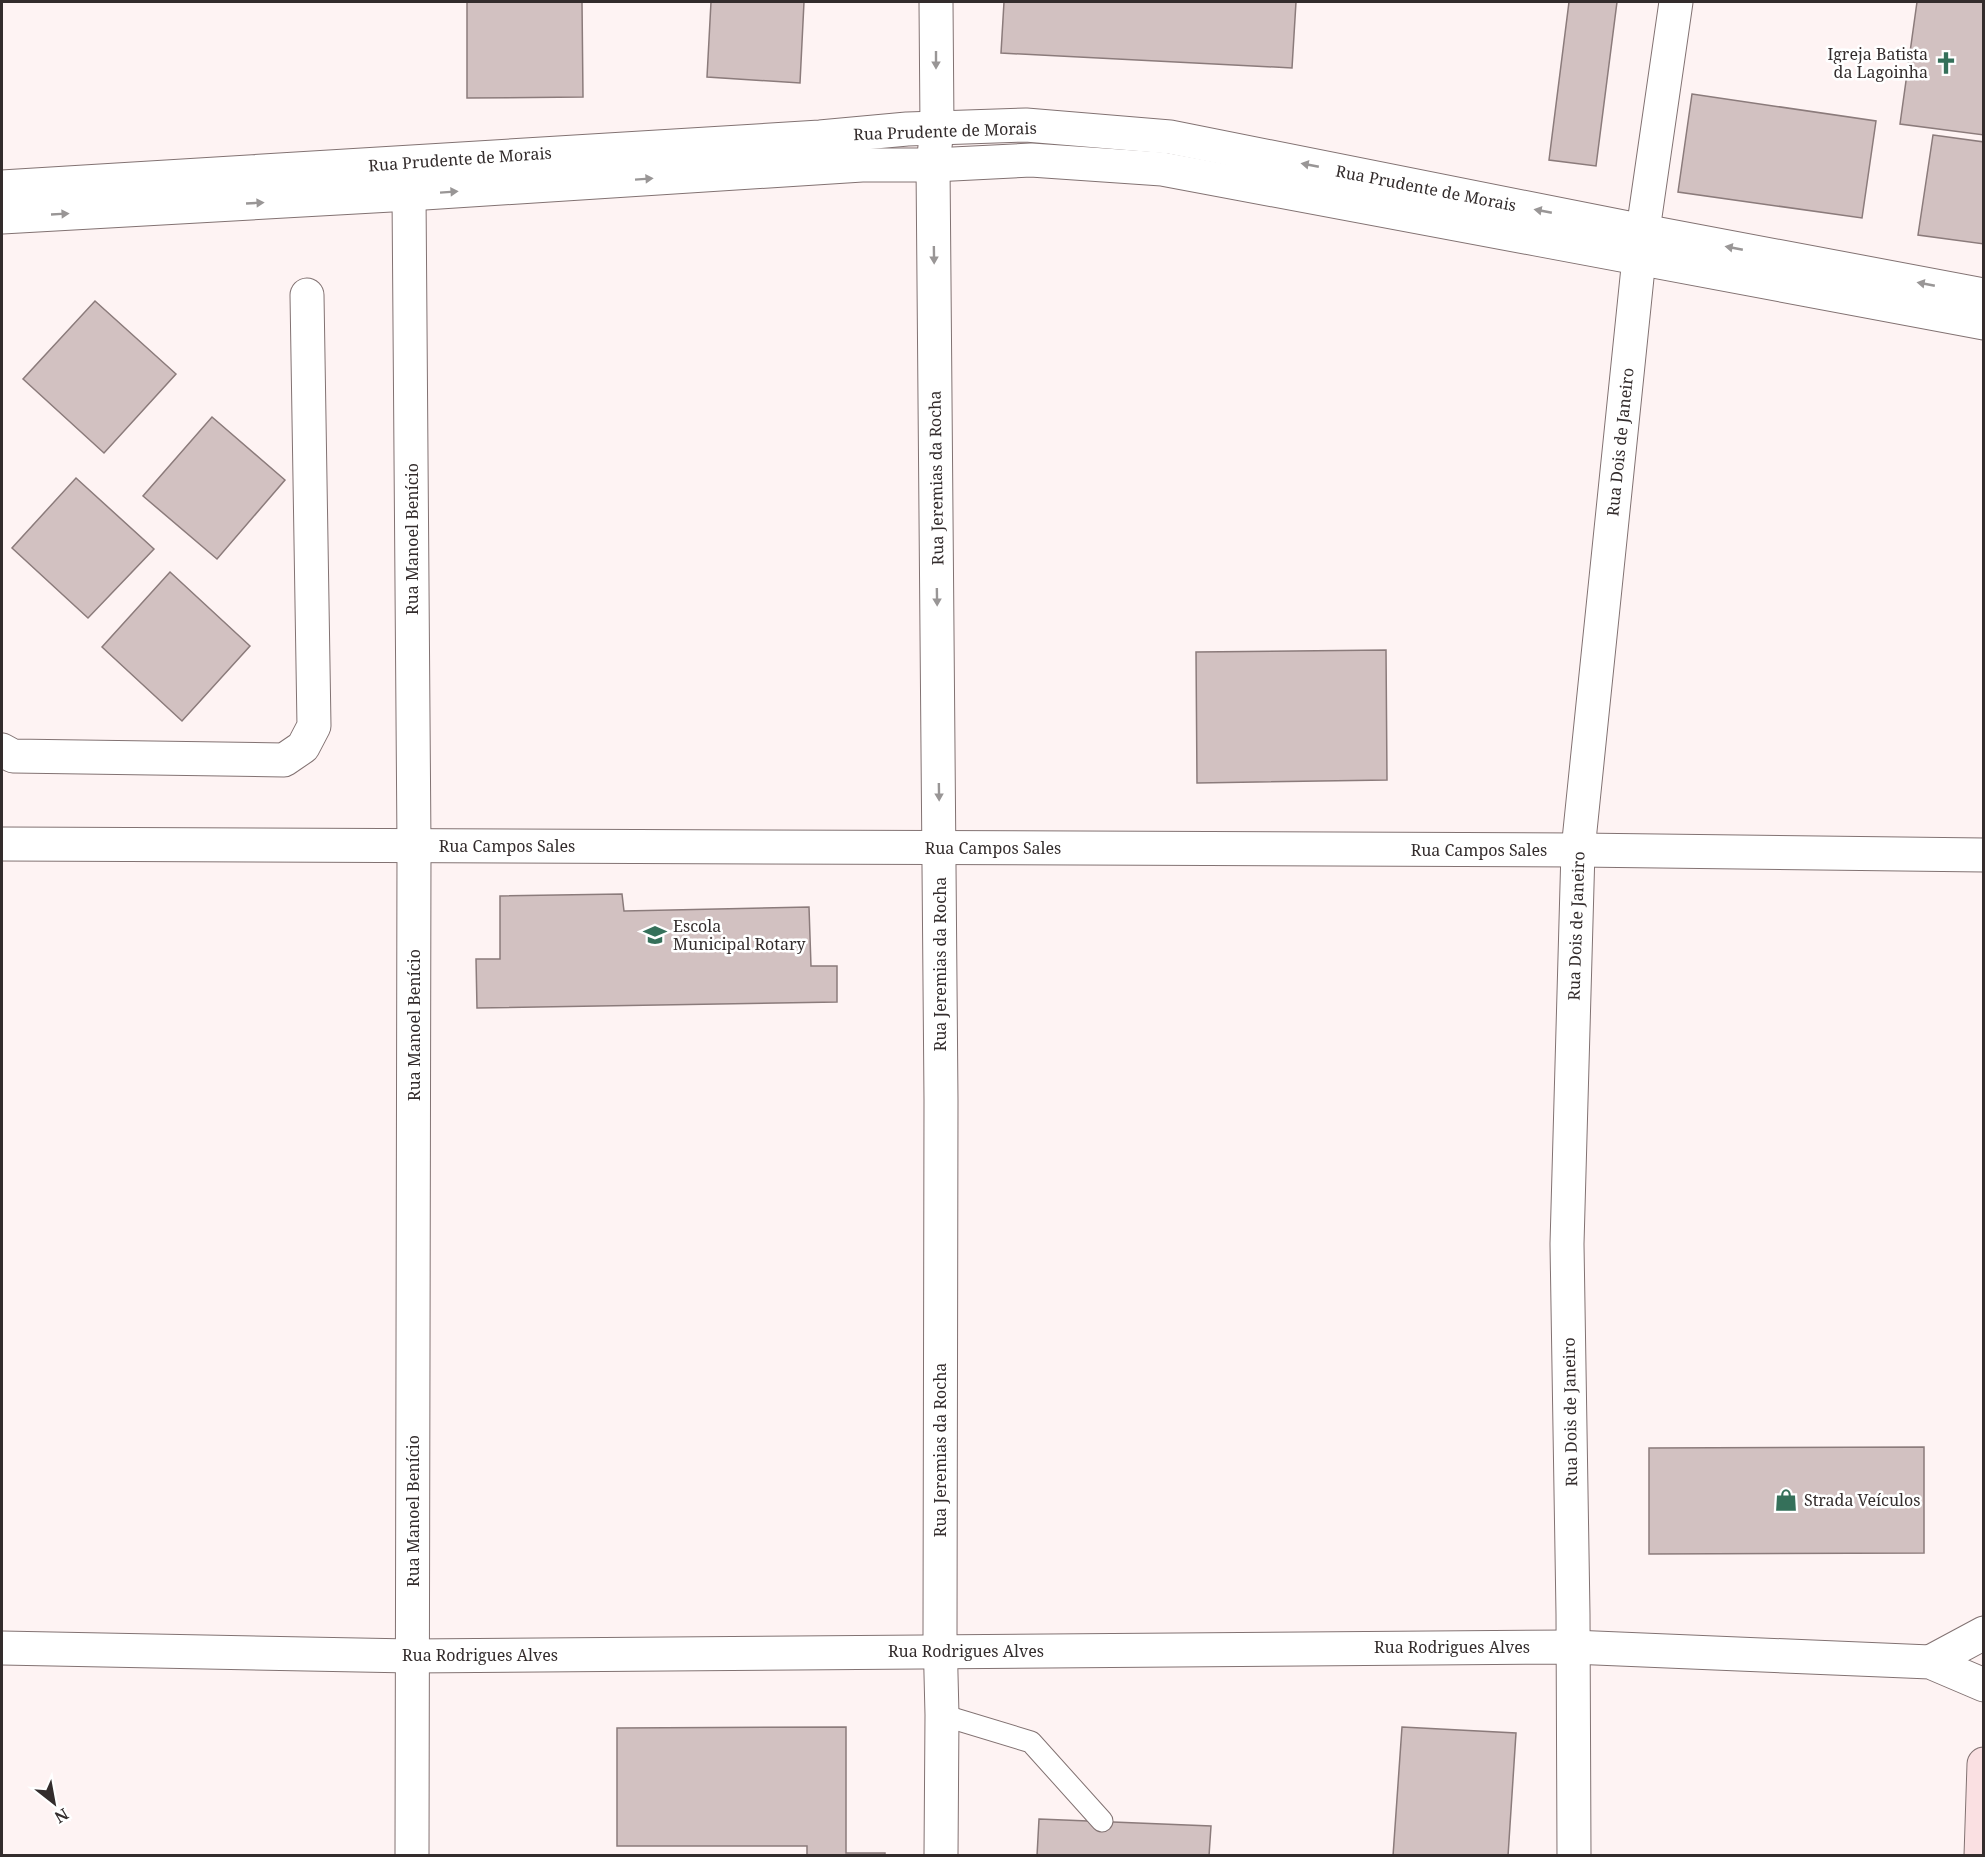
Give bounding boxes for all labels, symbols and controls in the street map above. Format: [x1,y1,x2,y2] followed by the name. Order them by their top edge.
[1827,43,1928,83] place label: Igreja Batista da Lagoinha
[931,50,941,69] one-way arrow
[1933,50,1959,76] church icon: Igreja Batista da Lagoinha
[853,117,1037,145] street label: Rua Prudente de Morais
[368,142,552,176] street label: Rua Prudente de Morais
[1301,160,1320,169] one-way arrow
[1334,160,1518,216] street label: Rua Prudente de Morais
[634,175,653,184] one-way arrow
[440,187,459,196] one-way arrow
[245,198,264,208] one-way arrow
[1533,206,1552,215] one-way arrow
[50,209,69,219] one-way arrow
[1725,243,1744,252] one-way arrow
[929,245,939,264] one-way arrow
[1916,279,1935,288] one-way arrow
[1601,367,1639,517] street label: Rua Dois de Janeiro
[923,391,949,565] street label: Rua Jeremias da Rocha
[401,463,423,615] street label: Rua Manoel Benício
[933,587,942,606] one-way arrow
[934,782,944,801] one-way arrow
[439,835,575,857] street label: Rua Campos Sales
[925,837,1061,859] street label: Rua Campos Sales
[1411,839,1547,861] street label: Rua Campos Sales
[1562,851,1590,1001] street label: Rua Dois de Janeiro
[929,877,951,1051] street label: Rua Jeremias da Rocha
[673,915,806,955] place label: Escola Municipal Rotary
[642,922,668,948] school or university icon: Escola Municipal Rotary
[403,949,425,1101] street label: Rua Manoel Benício
[1558,1337,1582,1487] street label: Rua Dois de Janeiro
[929,1363,951,1537] street label: Rua Jeremias da Rocha
[402,1435,424,1587] street label: Rua Manoel Benício
[1773,1487,1799,1513] shop icon: Strada Veículos
[1804,1489,1921,1511] place label: Strada Veículos
[1374,1636,1530,1658] street label: Rua Rodrigues Alves
[888,1640,1044,1662] street label: Rua Rodrigues Alves
[402,1644,558,1666] street label: Rua Rodrigues Alves
[24,1773,84,1833] north arrow
[50,1803,73,1829] text: N

